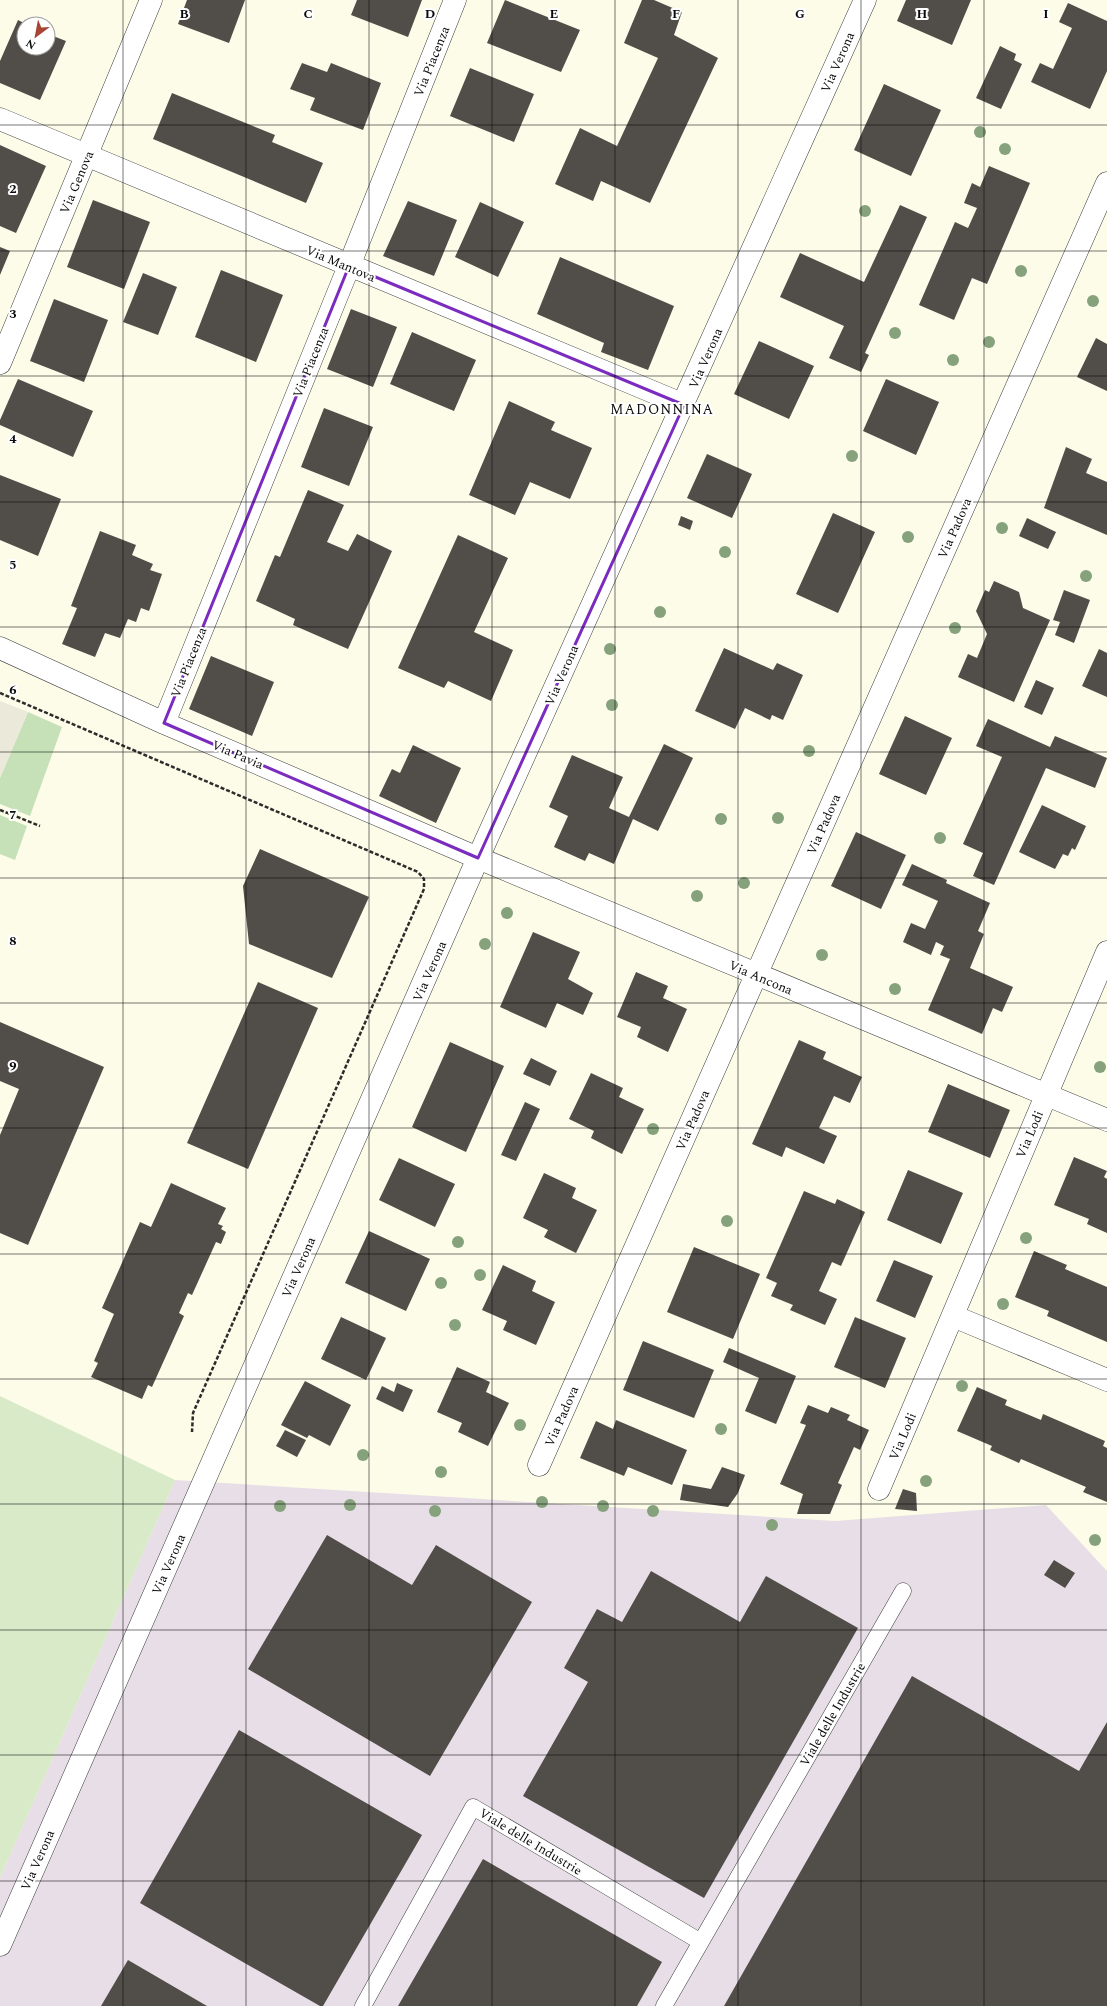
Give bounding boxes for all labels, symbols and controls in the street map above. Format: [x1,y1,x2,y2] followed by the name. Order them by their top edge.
[179,4,189,24] text: B
[303,4,313,24] text: C
[425,4,435,24] text: D
[550,4,559,24] text: E
[672,4,680,24] text: F
[795,4,805,24] text: G
[917,4,928,24] text: H
[1043,4,1049,24] text: I
[16,16,56,56] north arrow
[409,22,455,100] street label: Via Piacenza
[816,28,860,96] street label: Via Verona
[23,34,39,54] text: N
[55,147,99,217] street label: Via Genova
[9,179,17,199] text: 2
[303,240,379,288] street label: Via Mantova
[9,304,17,324] text: 3
[288,323,334,401] street label: Via Piacenza
[684,324,728,392] street label: Via Verona
[610,399,714,420] district label: MADONNINA
[9,429,17,449] text: 4
[933,494,977,562] street label: Via Padova
[9,555,17,575] text: 5
[166,623,212,701] street label: Via Piacenza
[540,641,584,709] street label: Via Verona
[9,680,17,700] text: 6
[209,735,267,775] street label: Via Pavia
[802,790,846,858] street label: Via Padova
[9,805,17,825] text: 7
[9,931,17,951] text: 8
[408,937,452,1005] street label: Via Verona
[726,955,796,1001] street label: Via Ancona
[9,1056,17,1076] text: 9
[671,1086,715,1154] street label: Via Padova
[1011,1107,1049,1161] street label: Via Lodi
[277,1233,321,1301] street label: Via Verona
[540,1382,584,1450] street label: Via Padova
[884,1409,922,1463] street label: Via Lodi
[147,1530,191,1598] street label: Via Verona
[795,1659,871,1770] street label: Viale delle Industrie
[475,1803,586,1881] street label: Viale delle Industrie
[16,1826,60,1894] street label: Via Verona

